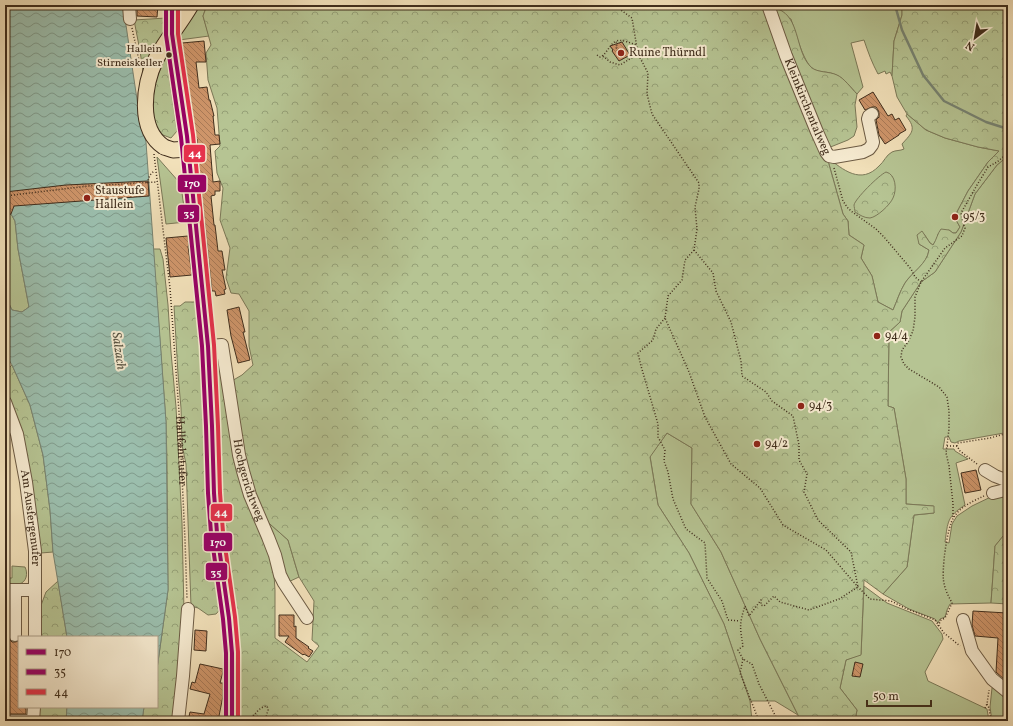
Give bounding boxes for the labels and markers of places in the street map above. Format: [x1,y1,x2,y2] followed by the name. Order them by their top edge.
[97,42,162,71] place label: Hallein Stirneiskeller
[629,45,706,61] place label: Ruine Thürndl
[616,48,626,58] marker: Ruine Thürndl
[164,50,174,60] marker: Hallein Stirneiskeller
[95,183,145,213] place label: Staustufe Hallein
[82,193,92,203] marker: Staustufe Hallein
[963,209,985,225] place label: 95/3
[950,212,960,222] marker: 95/3
[885,328,908,344] place label: 94/4
[872,331,882,341] marker: 94/4
[809,398,832,414] place label: 94/3
[796,401,806,411] marker: 94/3
[765,436,788,452] place label: 94/2
[752,439,762,449] marker: 94/2

